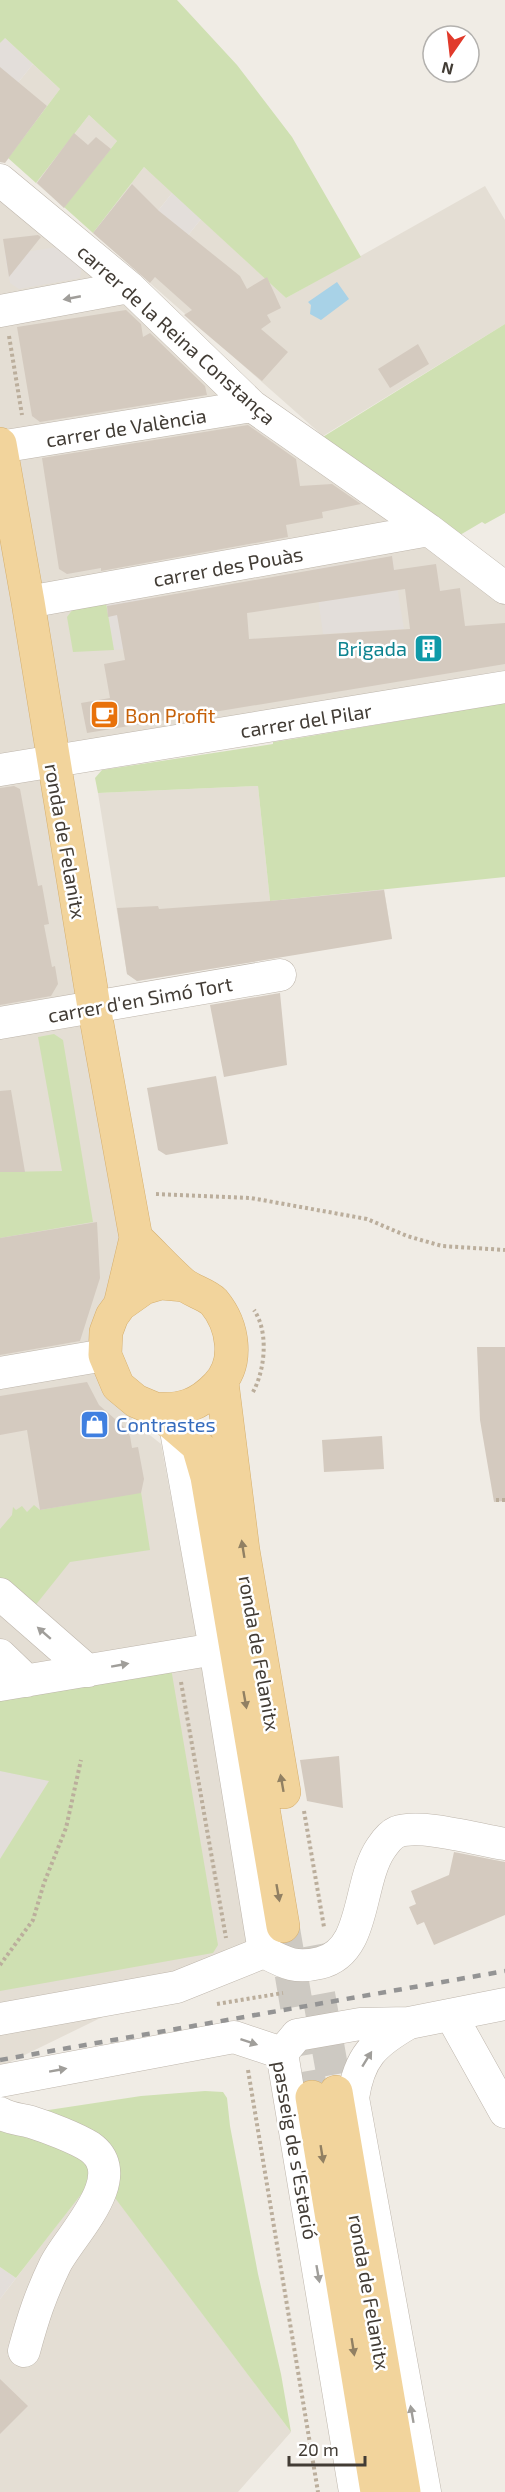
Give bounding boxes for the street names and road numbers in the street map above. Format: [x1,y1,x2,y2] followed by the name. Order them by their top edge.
[72,239,281,430] street label: carrer de la Reina Constança
[44,402,208,452] street label: carrer de València
[151,541,305,591] street label: carrer des Pouàs
[238,698,374,742] street label: carrer del Pilar
[41,762,92,921] street label: ronda de Felanitx
[46,971,234,1027] street label: carrer d'en Simó Tort
[235,1574,286,1733] street label: ronda de Felanitx
[268,2059,324,2241] street label: passeig de s'Estació
[345,2213,396,2372] street label: ronda de Felanitx

